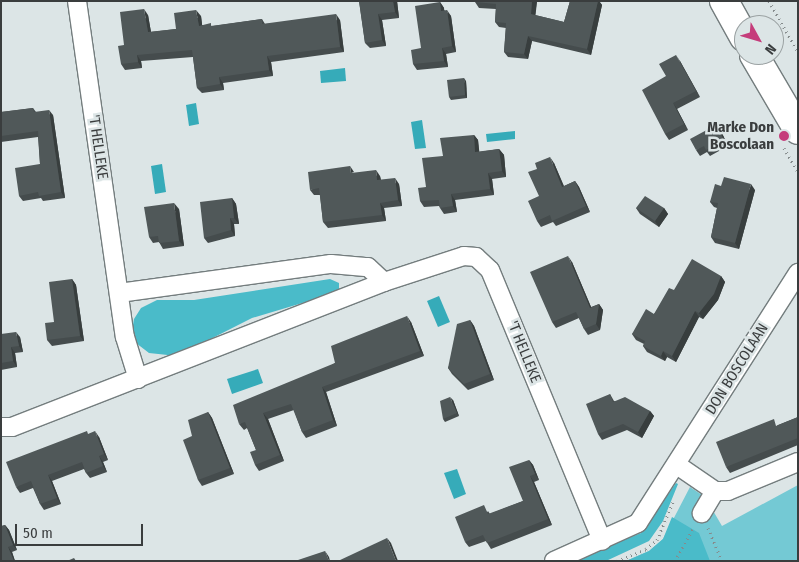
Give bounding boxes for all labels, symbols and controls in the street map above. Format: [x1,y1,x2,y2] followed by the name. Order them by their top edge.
[734,15,784,65] north arrow
[761,41,780,58] text: N
[85,114,111,180] street label: 'T HELLEKE
[707,118,774,153] place label: Marke Don Boscolaan
[778,130,790,142] marker: Marke Don Boscolaan
[503,318,545,386] street label: 'T HELLEKE
[702,320,772,418] street label: DON BOSCOLAAN
[18,514,145,546] scale bar
[23,524,53,542] text: 50 m

